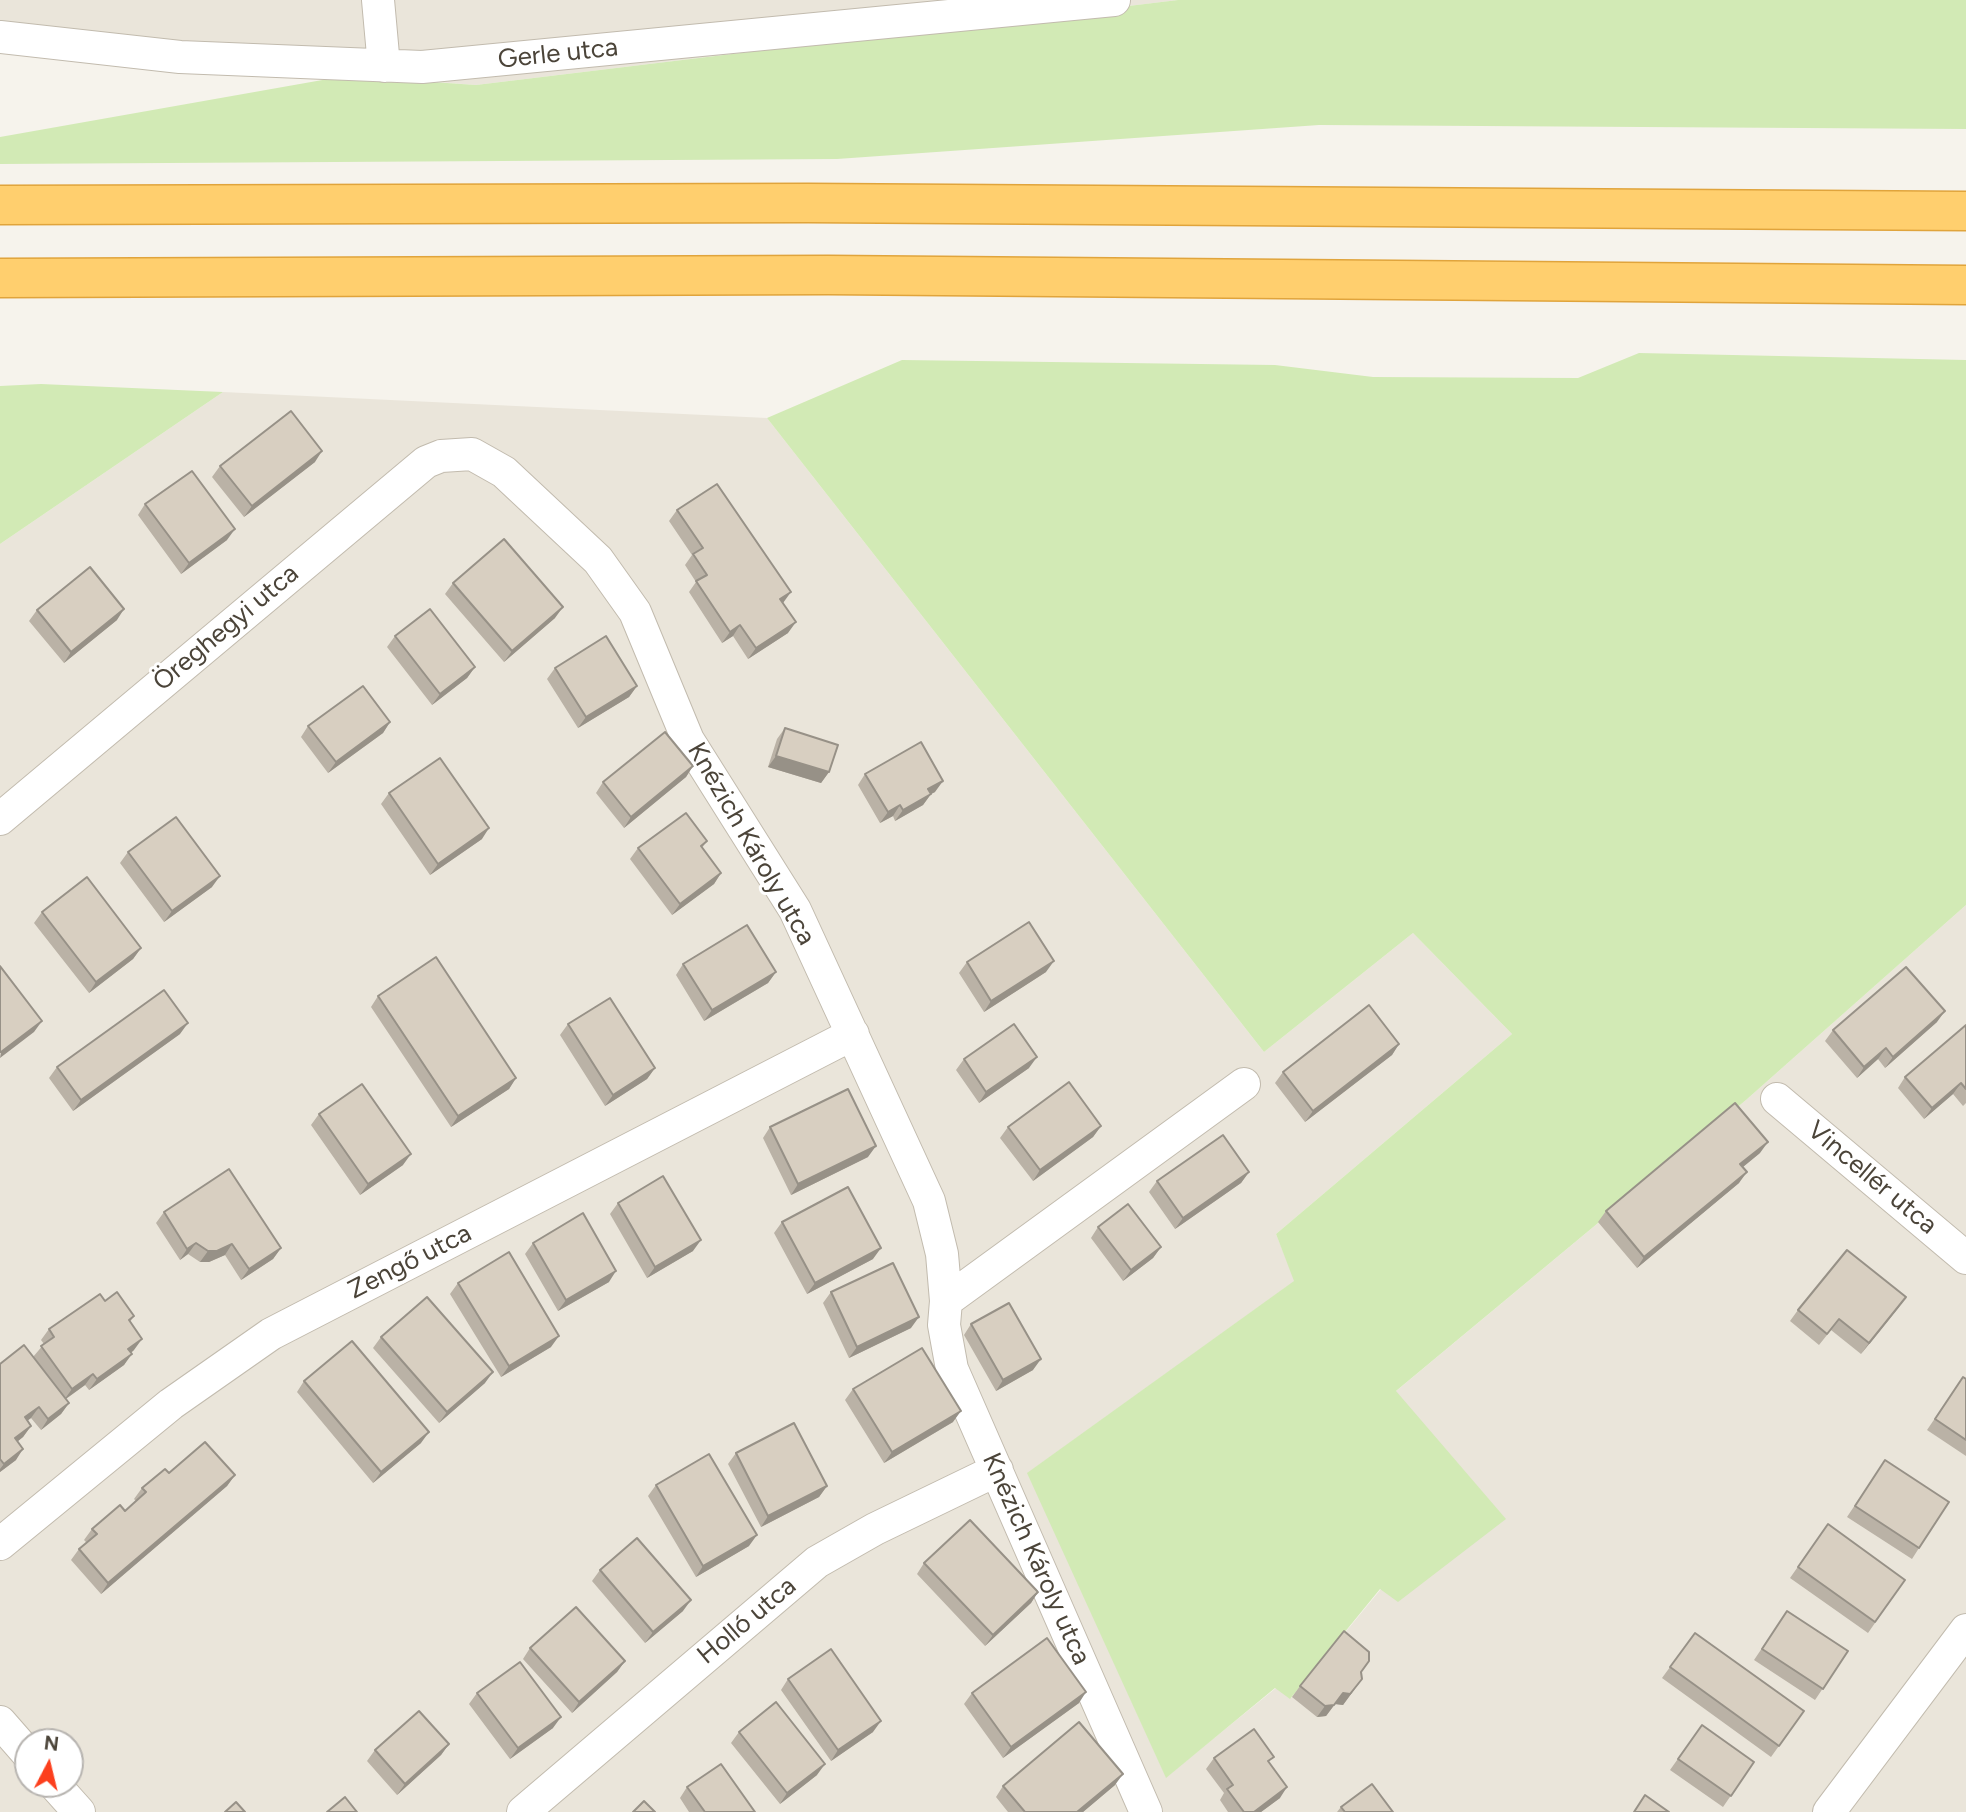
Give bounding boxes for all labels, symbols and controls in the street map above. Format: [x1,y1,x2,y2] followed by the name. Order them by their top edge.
[496,32,620,76] street label: Gerle utca
[147,558,305,698] street label: Öreghegyi utca
[680,737,822,951] street label: Knézich Károly utca
[1801,1115,1943,1241] street label: Vincellér utca
[343,1218,477,1306] street label: Zengő utca
[975,1448,1097,1670] street label: Knézich Károly utca
[691,1571,803,1671] street label: Holló utca
[14,1728,84,1798] north arrow
[43,1731,60,1756] text: N

